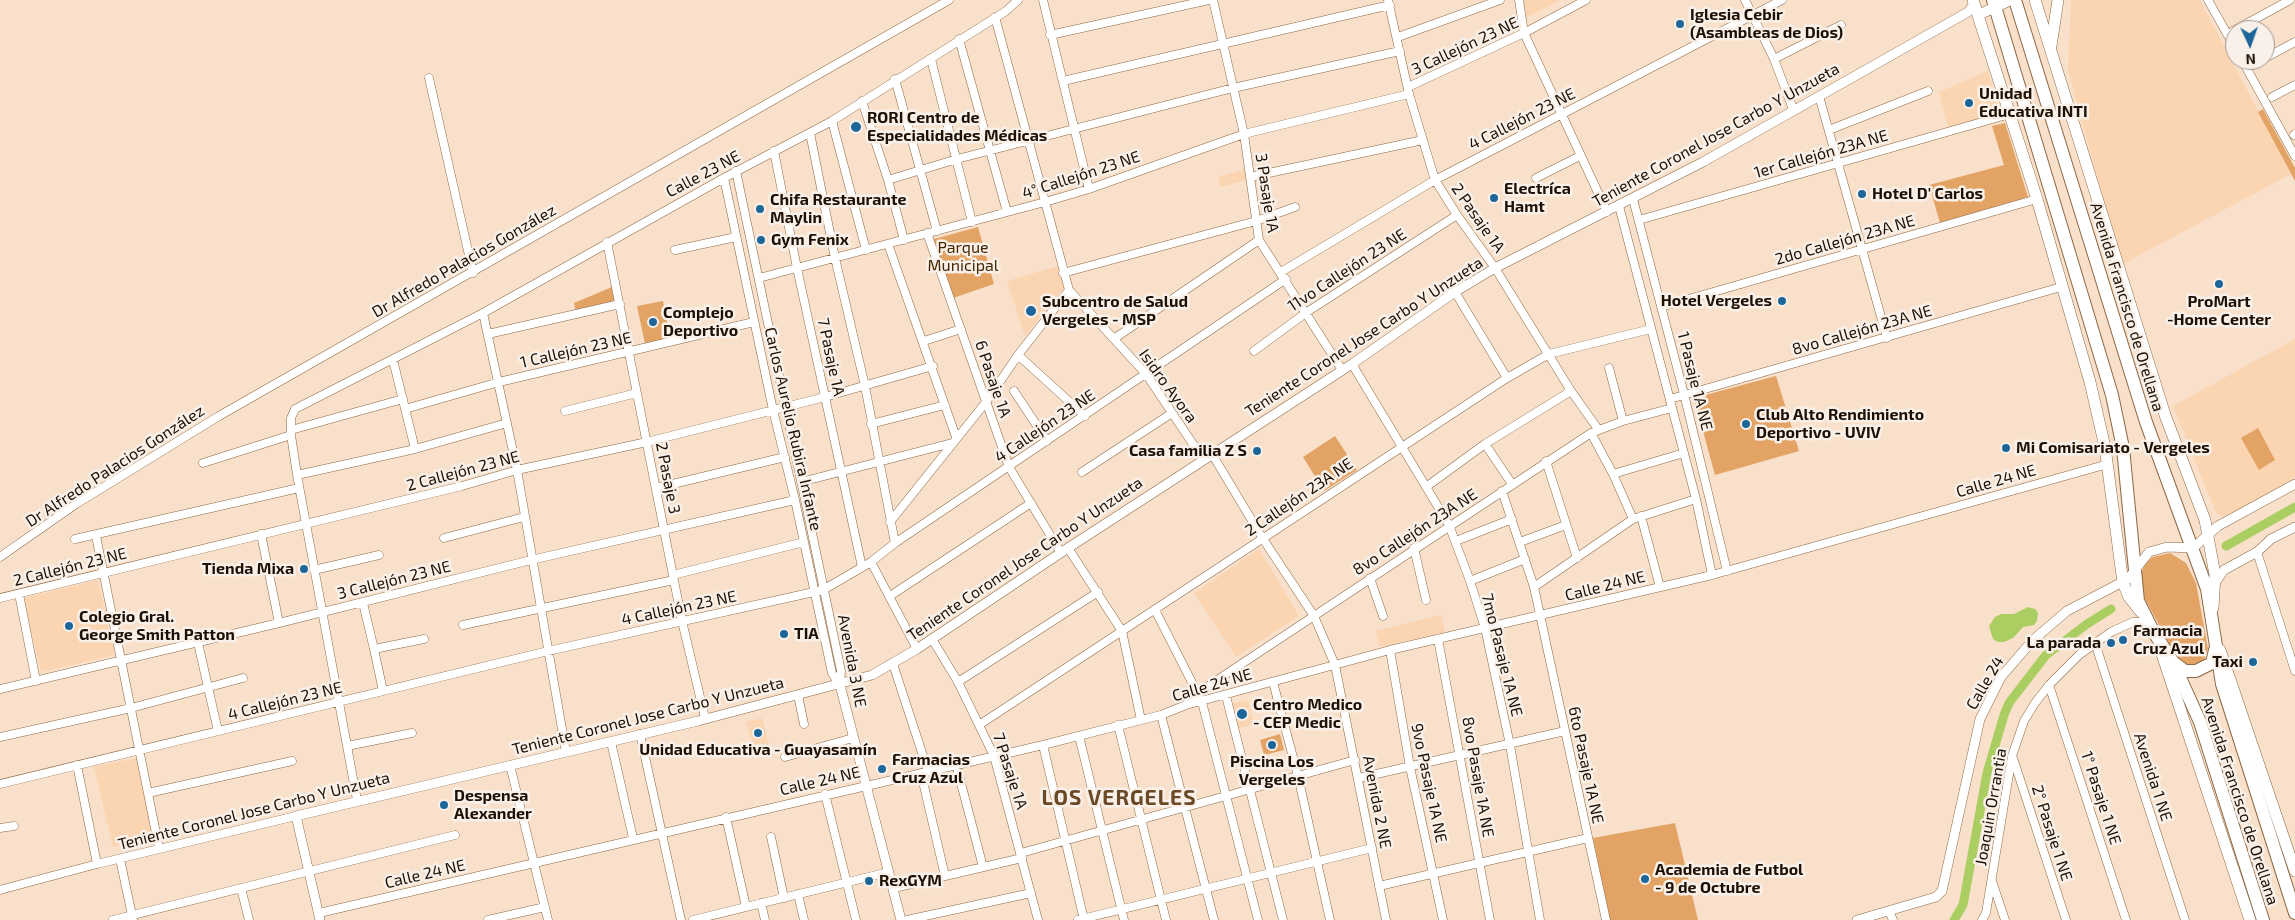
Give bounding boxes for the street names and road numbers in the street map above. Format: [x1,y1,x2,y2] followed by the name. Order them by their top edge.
[1408,13,1522,79] street label: 3 Callejón 23 NE
[1589,59,1843,211] street label: Teniente Coronel Jose Carbo Y Unzueta
[1465,84,1579,154] street label: 4 Callejón 23 NE
[1752,126,1890,182] street label: 1er Callejón 23A NE
[663,146,743,202] street label: Calle 23 NE
[1020,147,1142,203] street label: 4° Callejón 23 NE
[1251,152,1283,234] street label: 3 Pasaje 1A
[1447,180,1509,256] street label: 2 Pasaje 1A
[369,200,559,322] street label: Dr Alfredo Palacios González
[2086,200,2168,414] street label: Avenida Francisco de Orellana
[1773,211,1917,269] street label: 2do Callejón 23A NE
[1284,225,1410,315] street label: 11vo Callejón 23 NE
[1242,253,1486,421] street label: Teniente Coronel Jose Carbo Y Unzueta
[1790,301,1934,359] street label: 8vo Callejón 23A NE
[813,316,849,398] street label: 7 Pasaje 1A
[760,325,826,533] street label: Carlos Aurelio Rubira Infante
[519,328,633,372] street label: 1 Callejón 23 NE
[1673,330,1717,432] street label: 1 Pasaje 1A NE
[971,338,1015,420] street label: 6 Pasaje 1A
[1135,345,1201,427] street label: Isidro Ayora
[991,385,1099,467] street label: 4 Callejón 23 NE
[22,401,208,531] street label: Dr Alfredo Palacios González
[652,440,684,516] street label: 2 Pasaje 3
[404,447,522,495] street label: 2 Callejón 23 NE
[1241,454,1357,540] street label: 2 Callejón 23A NE
[1954,460,2038,502] street label: Calle 24 NE
[904,473,1146,645] street label: Teniente Coronel Jose Carbo Y Unzueta
[1349,485,1481,579] street label: 8vo Callejón 23A NE
[11,544,129,590] street label: 2 Callejón 23 NE
[335,557,453,603] street label: 3 Callejón 23 NE
[1563,567,1647,605] street label: Calle 24 NE
[620,586,738,630] street label: 4 Callejón 23 NE
[1477,591,1527,719] street label: 7mo Pasaje 1A NE
[834,613,870,709] street label: Avenida 3 NE
[1962,653,2008,713] street label: Calle 24
[1170,664,1254,706] street label: Calle 24 NE
[510,673,786,759] street label: Teniente Coronel Jose Carbo Y Unzueta
[226,678,344,724] street label: 4 Callejón 23 NE
[2197,695,2283,907] street label: Avenida Francisco de Orellana
[1564,705,1608,825] street label: 6to Pasaje 1A NE
[1458,715,1498,839] street label: 8vo Pasaje 1A NE
[1407,722,1451,844] street label: 9vo Pasaje 1A NE
[989,730,1031,812] street label: 7 Pasaje 1A
[2130,730,2176,824] street label: Avenida 1 NE
[1971,747,2011,867] street label: Joaquin Orrantia
[2077,749,2125,847] street label: 1° Pasaje 1 NE
[1359,754,1395,850] street label: Avenida 2 NE
[778,762,862,800] street label: Calle 24 NE
[116,768,392,854] street label: Teniente Coronel Jose Carbo Y Unzueta
[2027,783,2077,883] street label: 2° Pasaje 1 NE
[383,855,467,893] street label: Calle 24 NE

